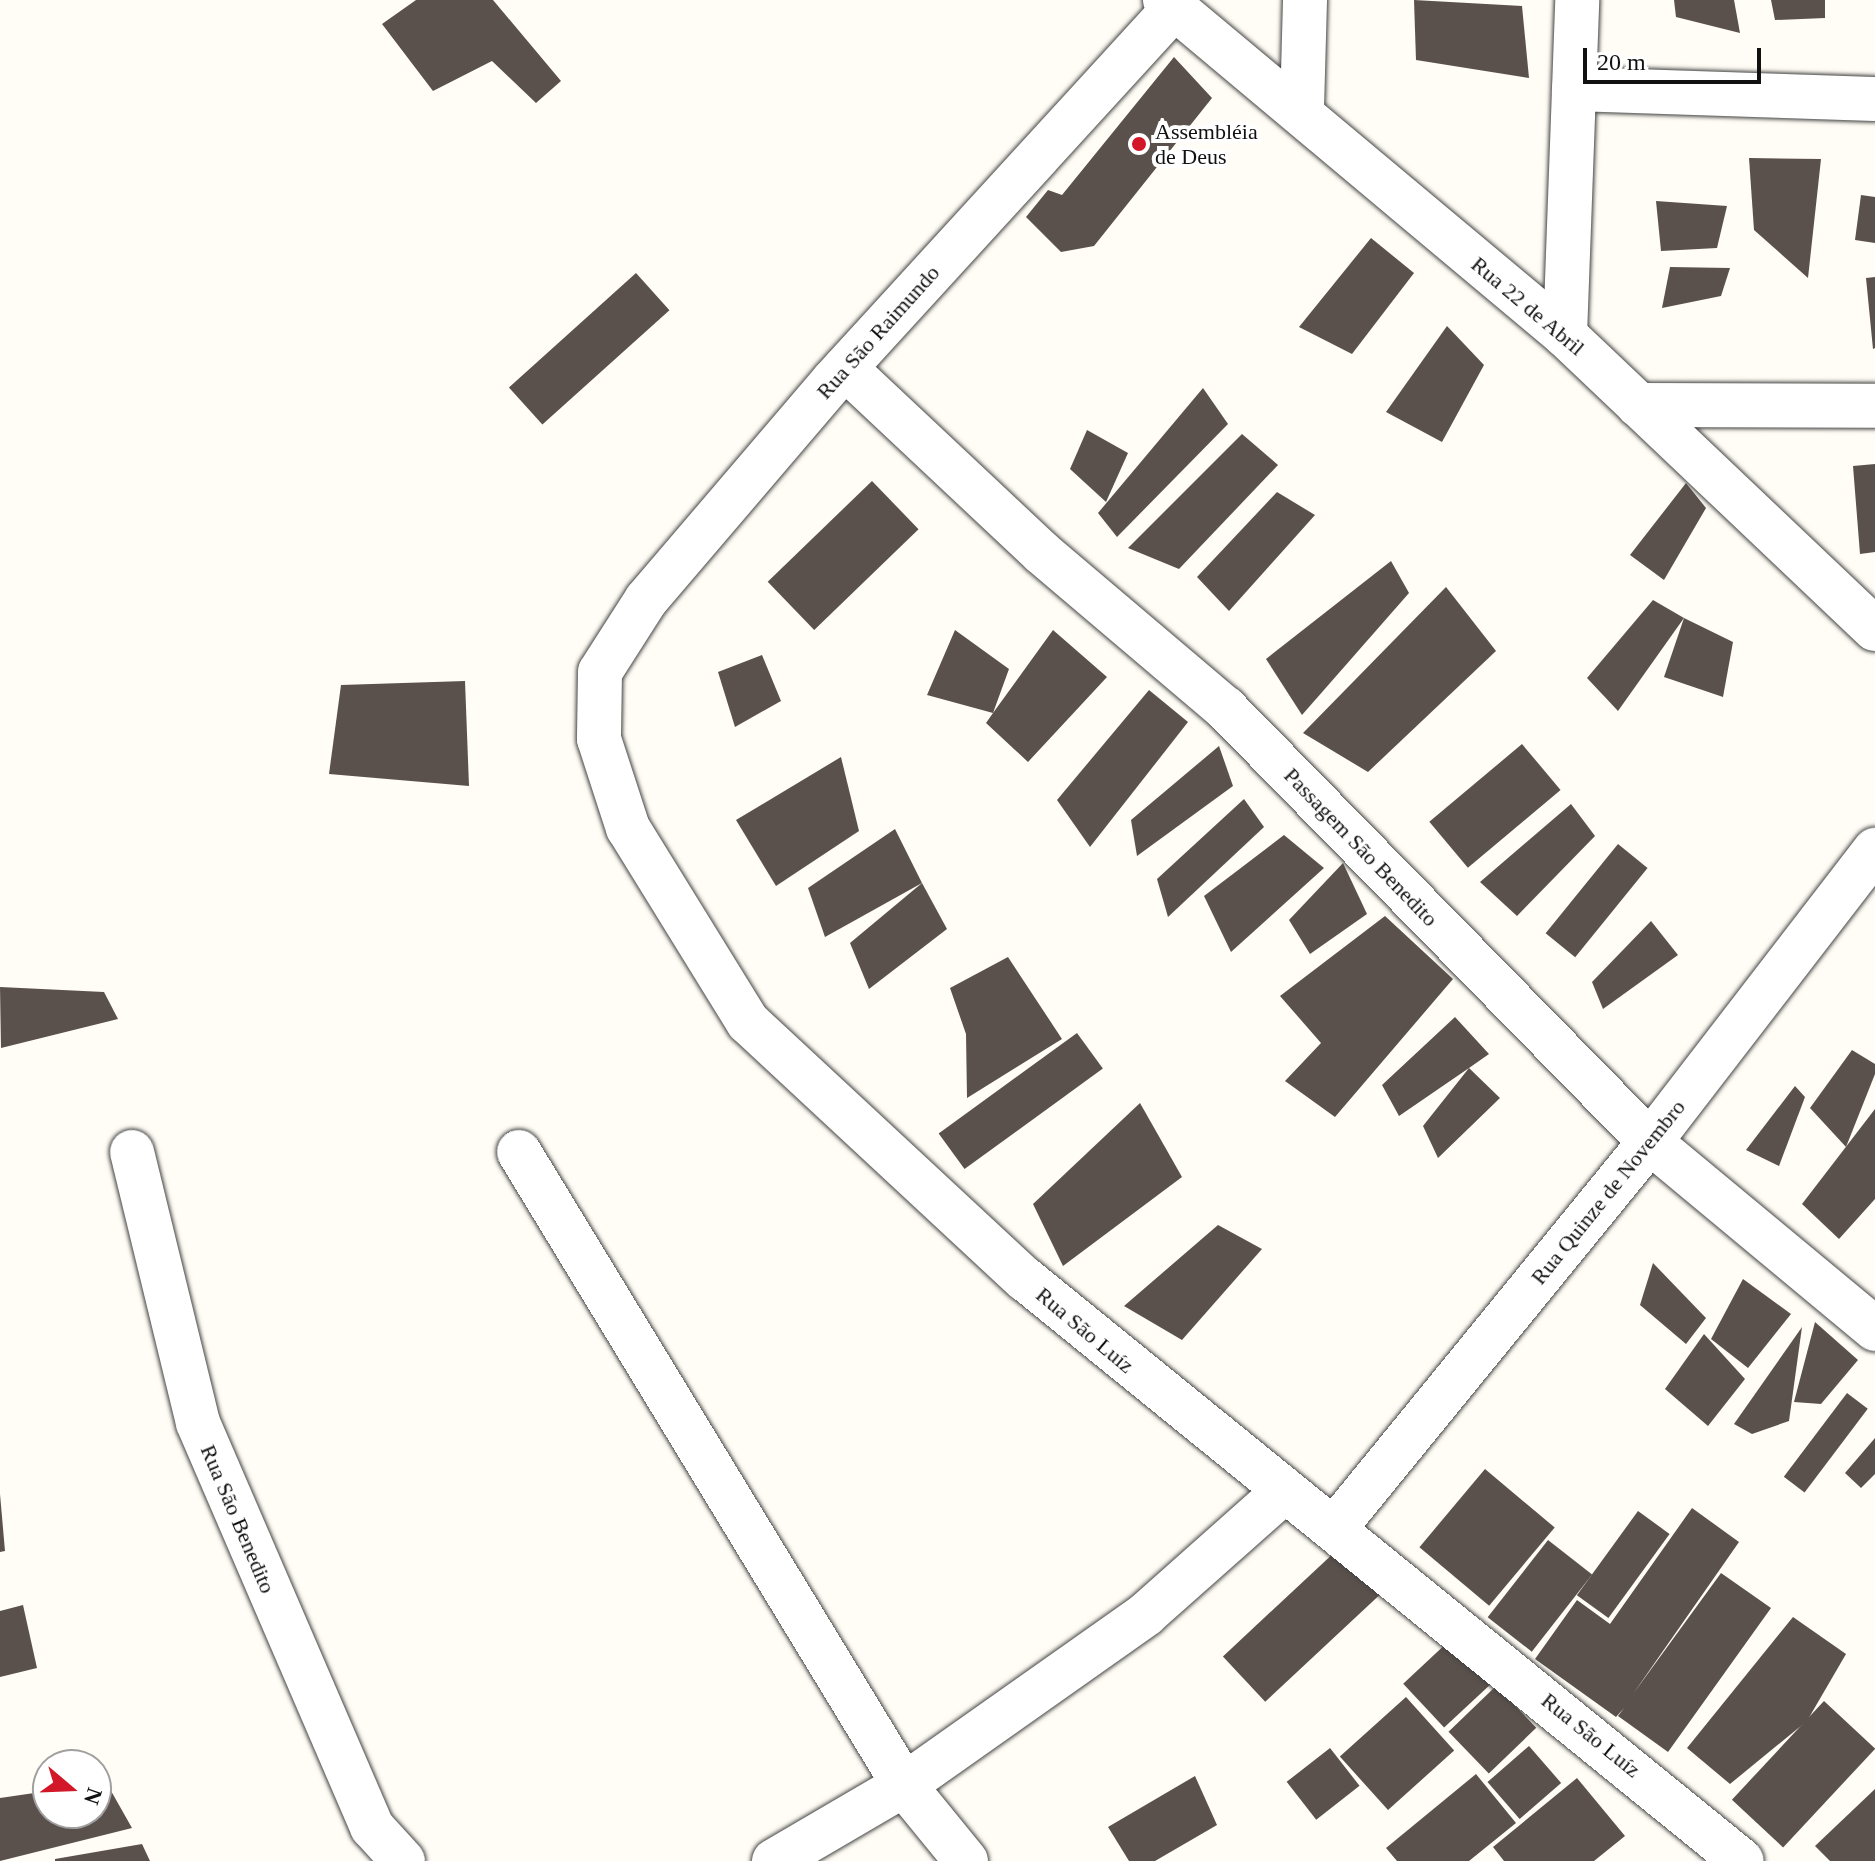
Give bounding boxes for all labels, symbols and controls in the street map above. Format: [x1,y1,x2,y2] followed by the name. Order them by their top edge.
[1587,32,1765,82] scale bar
[1597,49,1646,75] text: 20 m
[1155,118,1258,170] place label: Assembléia de Deus
[1130,135,1148,153] marker: Assembléia de Deus
[1465,251,1591,361] street label: Rua 22 de Abril
[811,260,945,404] street label: Rua São Raimundo
[1278,762,1444,932] street label: Passagem São Benedito
[1525,1094,1691,1290] street label: Rua Quinze de Novembro
[1031,1281,1139,1379] street label: Rua São Luíz
[195,1441,281,1597] street label: Rua São Benedito
[1536,1687,1646,1783] street label: Rua São Luíz
[32,1749,112,1829] north arrow
[79,1785,108,1808] text: N

